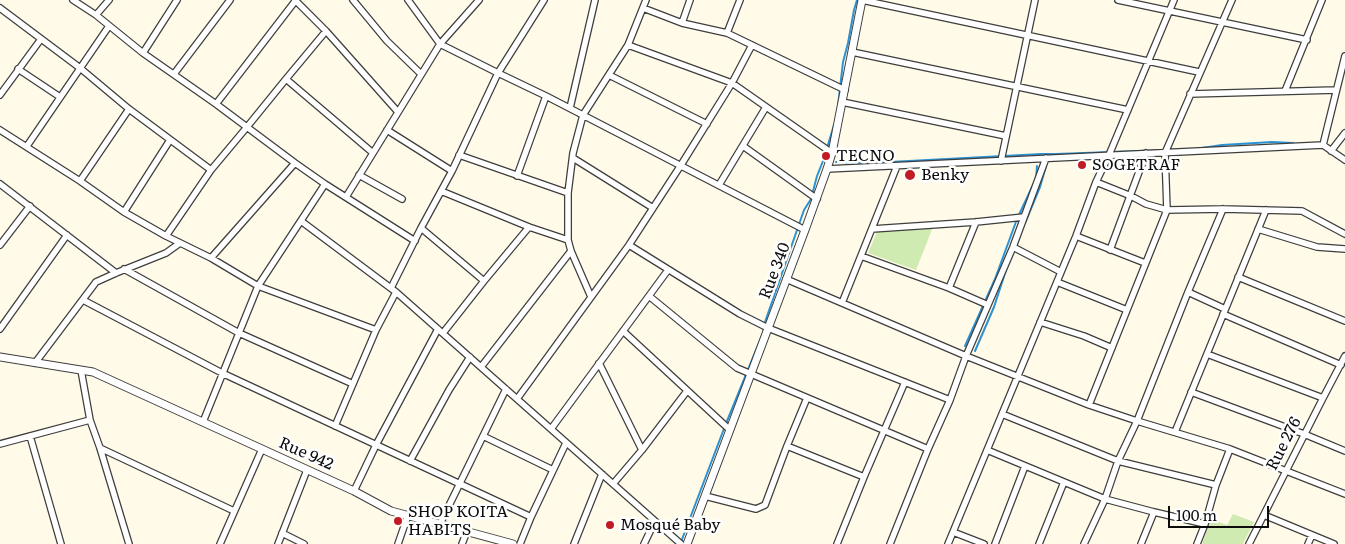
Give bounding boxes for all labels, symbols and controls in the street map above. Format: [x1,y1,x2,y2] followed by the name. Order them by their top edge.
[836,146,895,166] place label: TECNO
[820,150,832,162] marker: TECNO
[1092,155,1180,175] place label: SOGETRAF
[1076,159,1088,171] marker: SOGETRAF
[921,165,969,185] place label: Benky
[903,168,917,182] marker: Benky
[755,240,795,302] street label: Rue 340
[1262,414,1306,474] street label: Rue 276
[276,433,336,475] street label: Rue 942
[1170,496,1271,528] scale bar
[408,502,508,540] place label: SHOP KOITA HABITS
[1176,503,1217,526] text: 100 m
[392,515,404,527] marker: SHOP KOITA HABITS
[620,515,721,535] place label: Mosqué Baby
[604,519,616,531] marker: Mosqué Baby

